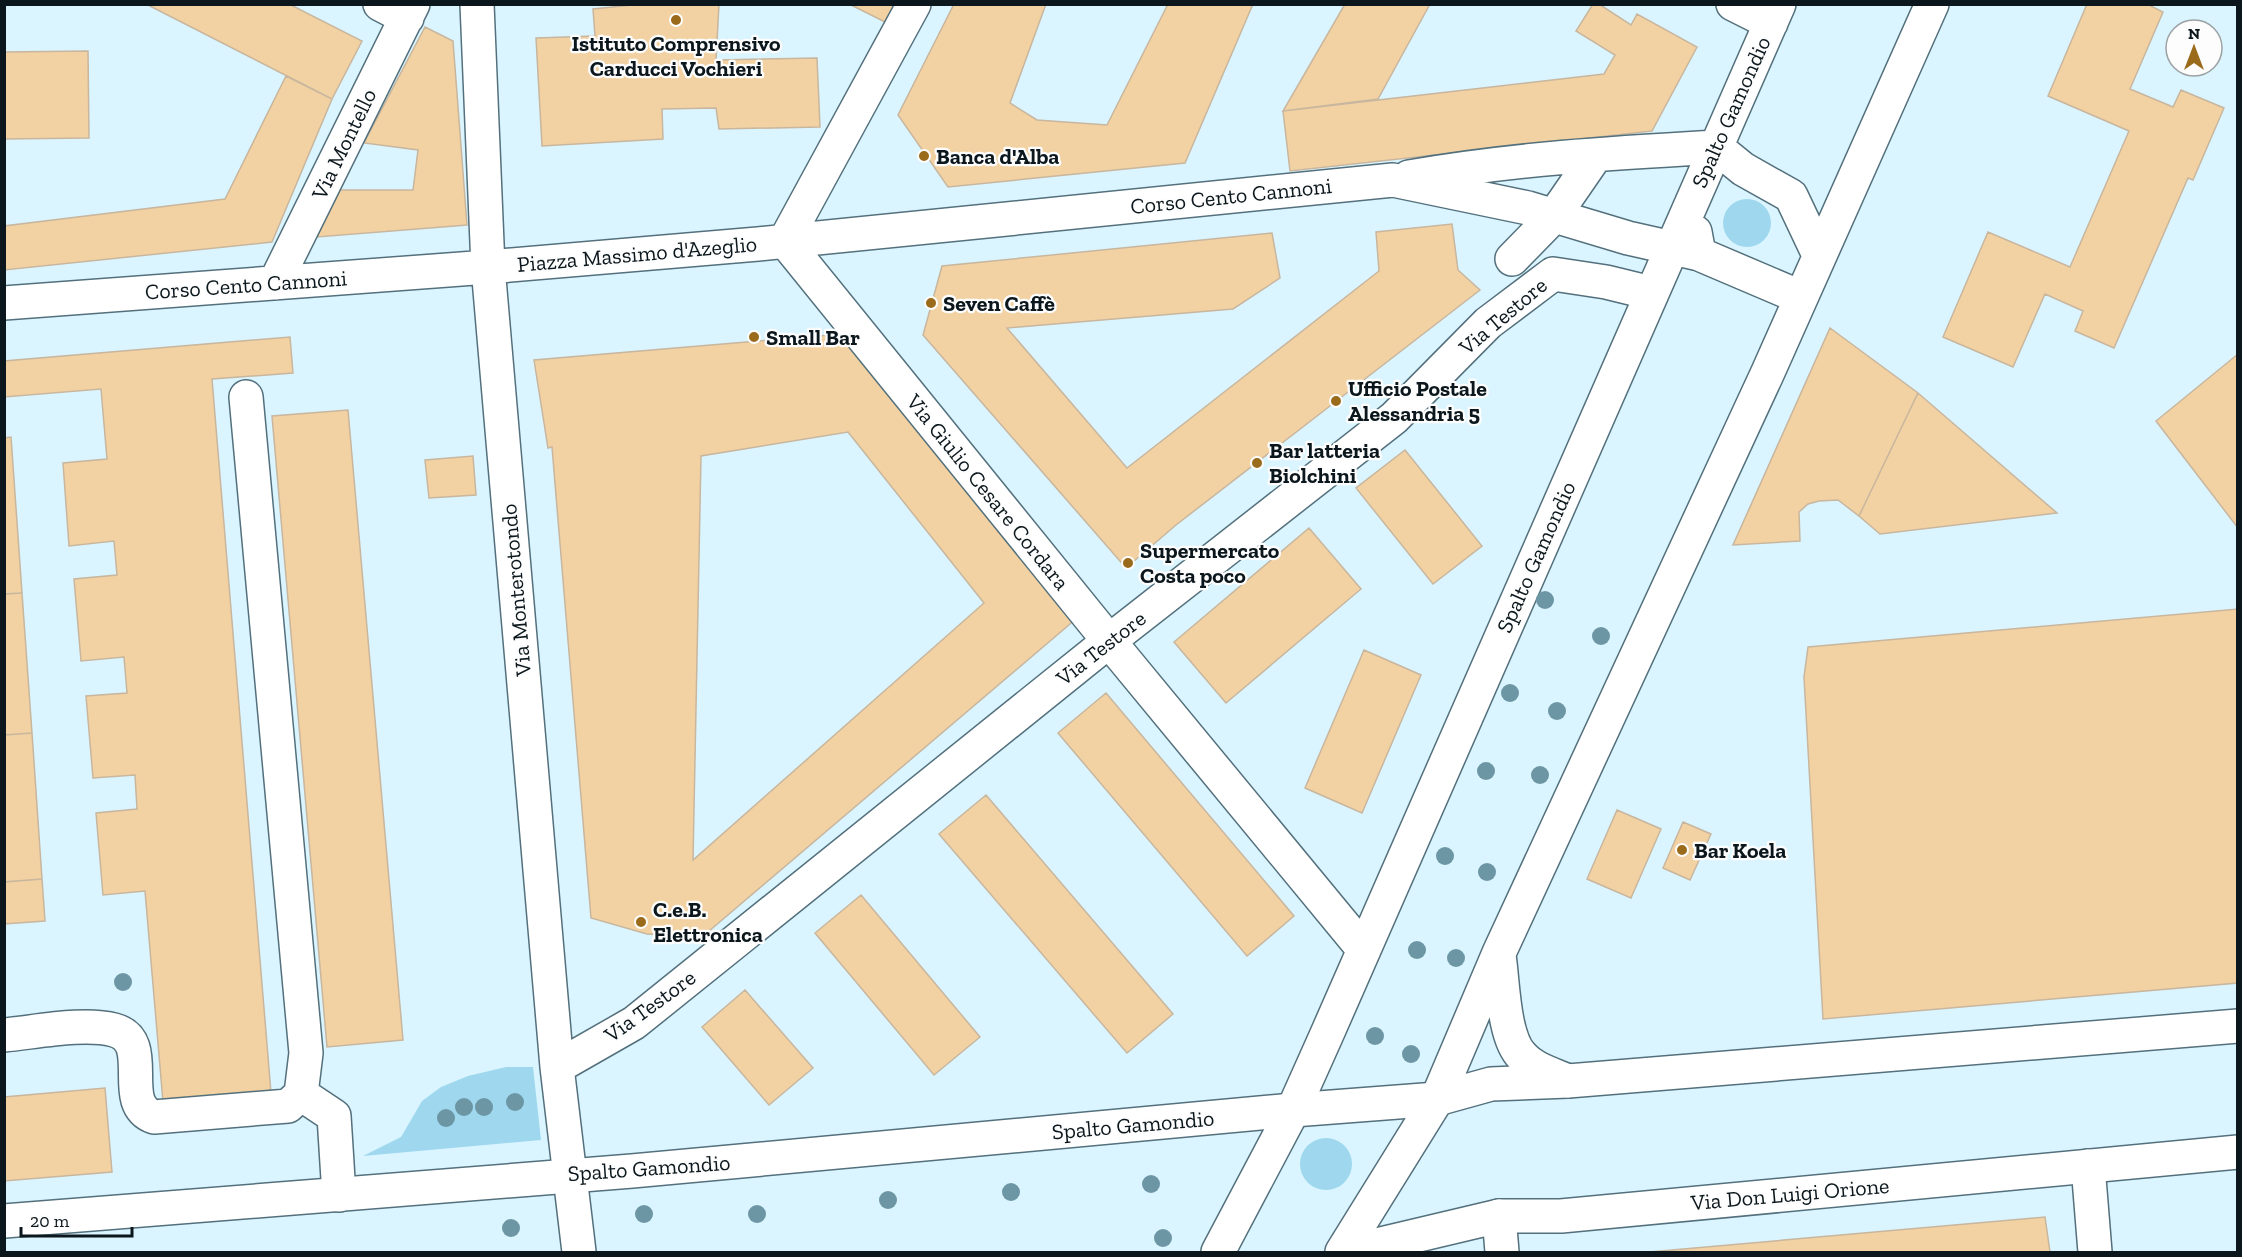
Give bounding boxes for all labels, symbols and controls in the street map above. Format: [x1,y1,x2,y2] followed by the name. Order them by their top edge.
[669,13,683,27] marker: Istituto Comprensivo Carducci Vochieri
[2164,18,2224,78] north arrow
[2188,24,2200,43] text: N
[571,30,781,82] place label: Istituto Comprensivo Carducci Vochieri
[1686,32,1776,192] street label: Spalto Gamondio
[305,84,382,205] street label: Via Montello
[936,143,1059,170] place label: Banca d'Alba
[917,149,931,163] marker: Banca d'Alba
[1129,172,1333,220] street label: Corso Cento Cannoni
[516,230,758,278] street label: Piazza Massimo d'Azeglio
[144,264,348,306] street label: Corso Cento Cannoni
[1453,271,1552,361] street label: Via Testore
[943,290,1055,317] place label: Seven Caffè
[924,296,938,310] marker: Seven Caffè
[766,324,860,351] place label: Small Bar
[747,330,761,344] marker: Small Bar
[1348,375,1487,427] place label: Ufficio Postale Alessandria 5
[900,388,1076,596] street label: Via Giulio Cesare Cordara
[1329,394,1343,408] marker: Ufficio Postale Alessandria 5
[1269,437,1380,489] place label: Bar latteria Biolchini
[1250,456,1264,470] marker: Bar latteria Biolchini
[1491,477,1581,637] street label: Spalto Gamondio
[495,503,537,678] street label: Via Monterotondo
[1140,537,1280,589] place label: Supermercato Costa poco
[1121,556,1135,570] marker: Supermercato Costa poco
[1050,605,1151,692] street label: Via Testore
[1694,837,1786,864] place label: Bar Koela
[1675,843,1689,857] marker: Bar Koela
[653,896,763,948] place label: C.e.B. Elettronica
[634,915,648,929] marker: C.e.B. Elettronica
[598,964,701,1049] street label: Via Testore
[1051,1104,1215,1146] street label: Spalto Gamondio
[567,1149,731,1187] street label: Spalto Gamondio
[1689,1172,1890,1216] street label: Via Don Luigi Orione
[21,1200,132,1238] scale bar
[30,1210,70,1232] text: 20 m

